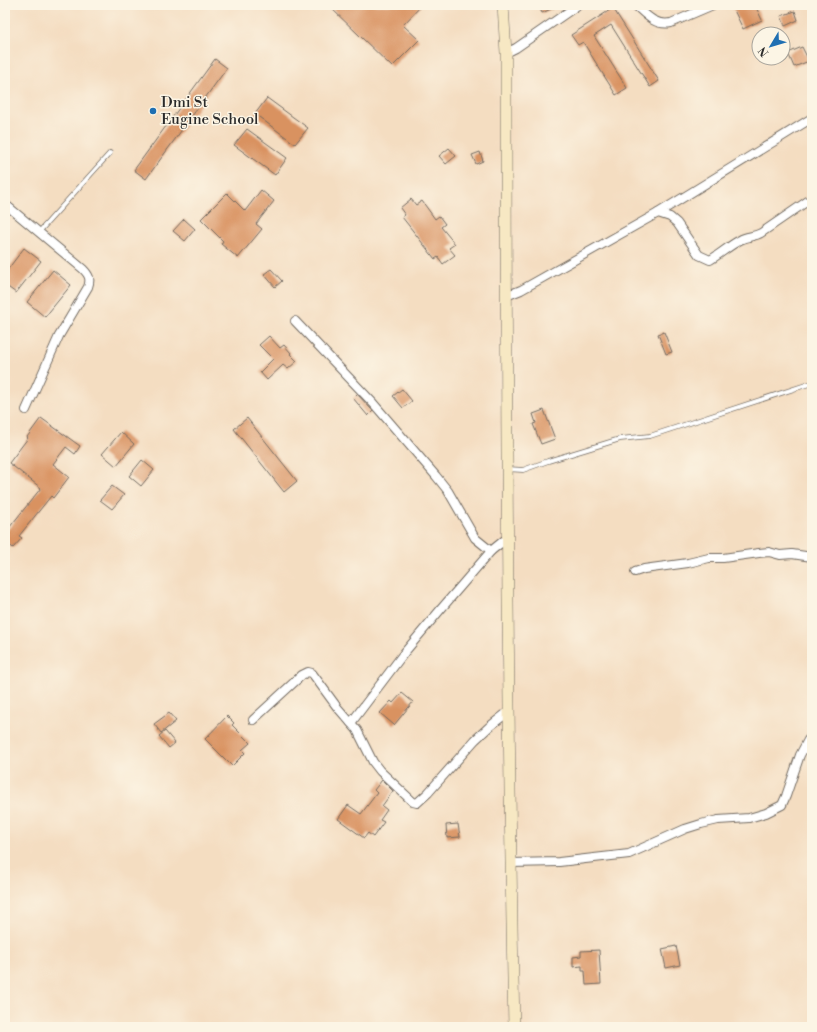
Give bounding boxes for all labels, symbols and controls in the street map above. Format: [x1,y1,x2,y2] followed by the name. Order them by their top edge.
[751,26,791,66] north arrow
[756,44,772,59] text: N
[161,93,259,129] place label: Dmi St Eugine School
[148,106,158,116] marker: Dmi St Eugine School

